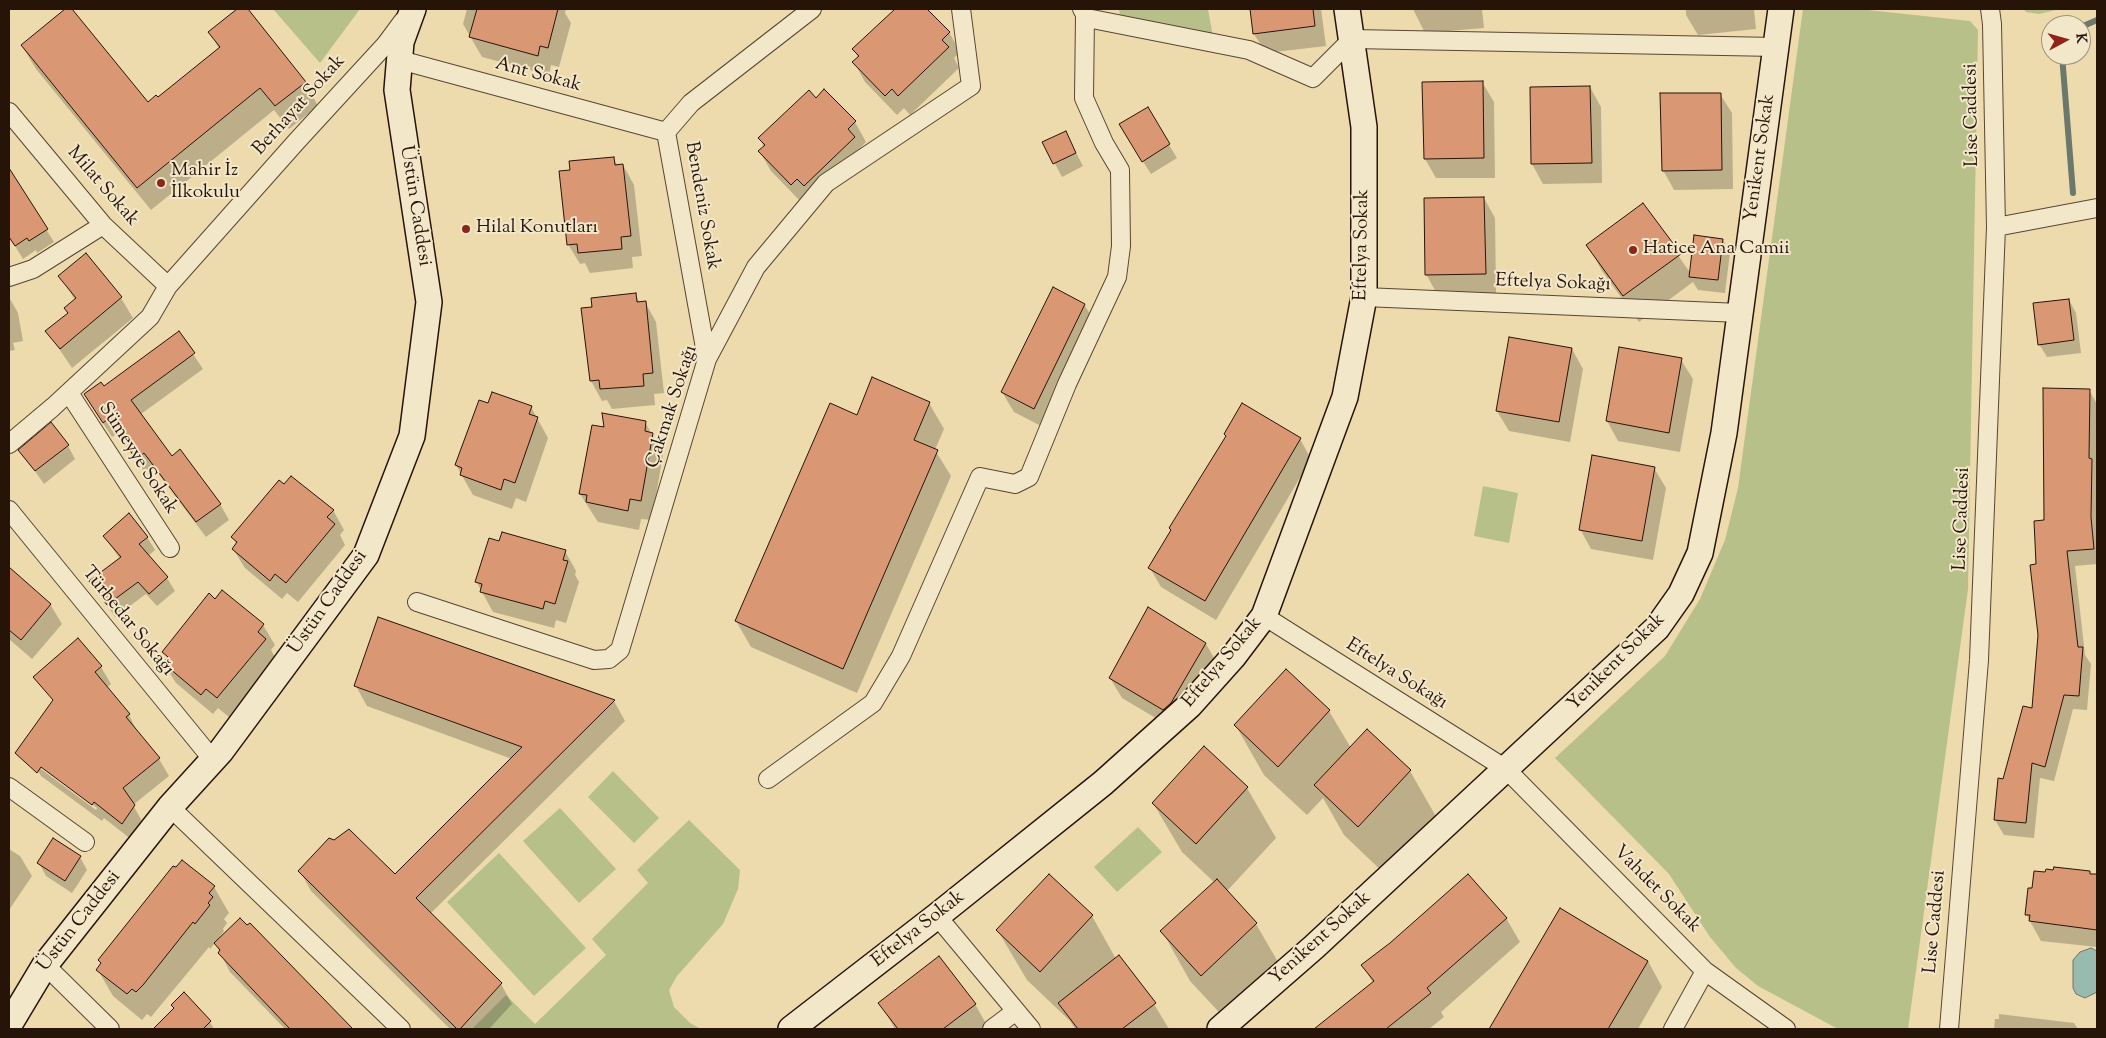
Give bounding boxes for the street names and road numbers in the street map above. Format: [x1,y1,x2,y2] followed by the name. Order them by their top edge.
[249,51,351,161] street label: Berhayat Sokak
[492,54,584,98] street label: Ant Sokak
[1961,63,1985,167] street label: Lise Caddesi
[1741,93,1781,223] street label: Yenikent Sokak
[678,140,724,272] street label: Bendeniz Sokak
[61,142,143,232] street label: Milat Sokak
[393,144,435,268] street label: Üstün Caddesi
[1351,189,1375,301] street label: Eftelya Sokak
[1495,271,1611,297] street label: Eftelya Sokağı
[642,343,704,471] street label: Çakmak Sokağı
[92,399,182,519] street label: Sümeyye Sokak
[1950,467,1976,571] street label: Lise Caddesi
[285,546,373,660] street label: Üstün Caddesi
[76,563,178,681] street label: Türbedar Sokağı
[1563,609,1671,717] street label: Yenikent Sokak
[1178,613,1268,713] street label: Eftelya Sokak
[1341,635,1451,715] street label: Eftelya Sokağı
[1607,841,1705,939] street label: Vahdet Sokak
[33,867,127,977] street label: Üstün Caddesi
[1920,869,1952,975] street label: Lise Caddesi
[868,887,970,973] street label: Eftelya Sokak
[1266,887,1376,991] street label: Yenikent Sokak

